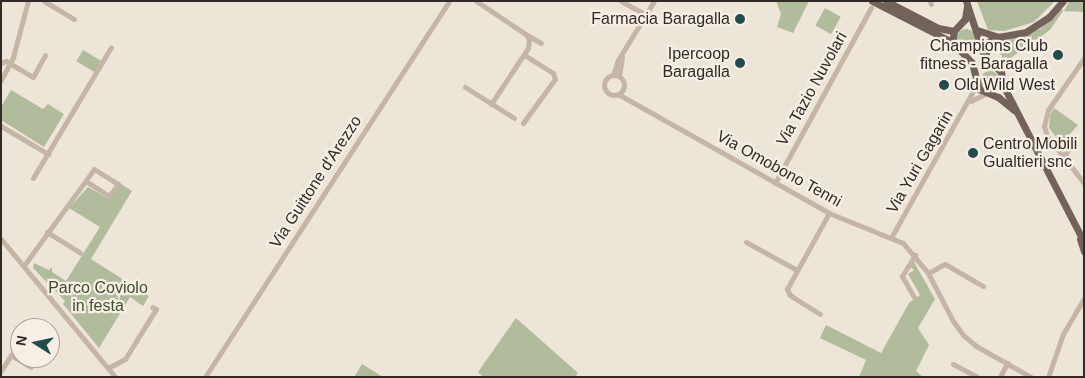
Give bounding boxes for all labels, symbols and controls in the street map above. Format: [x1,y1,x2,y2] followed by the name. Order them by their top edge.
[591,9,730,29] place label: Farmacia Baragalla
[734,13,746,25] marker: Farmacia Baragalla
[773,28,851,150] street label: Via Tazio Nuvolari
[920,36,1048,74] place label: Champions Club fitness - Baragalla
[662,44,730,82] place label: Ipercoop Baragalla
[1052,49,1064,61] marker: Champions Club fitness - Baragalla
[734,57,746,69] marker: Ipercoop Baragalla
[954,75,1055,95] place label: Old Wild West
[938,79,950,91] marker: Old Wild West
[883,107,957,217] street label: Via Yuri Gagarin
[266,112,366,252] street label: Via Guittone d'Arezzo
[713,127,845,211] street label: Via Omobono Tenni
[983,134,1077,172] place label: Centro Mobili Gualtieri snc
[967,147,979,159] marker: Centro Mobili Gualtieri snc
[48,278,148,316] park label: Parco Coviolo in festa
[10,318,60,368] north arrow
[12,334,30,347] text: N

